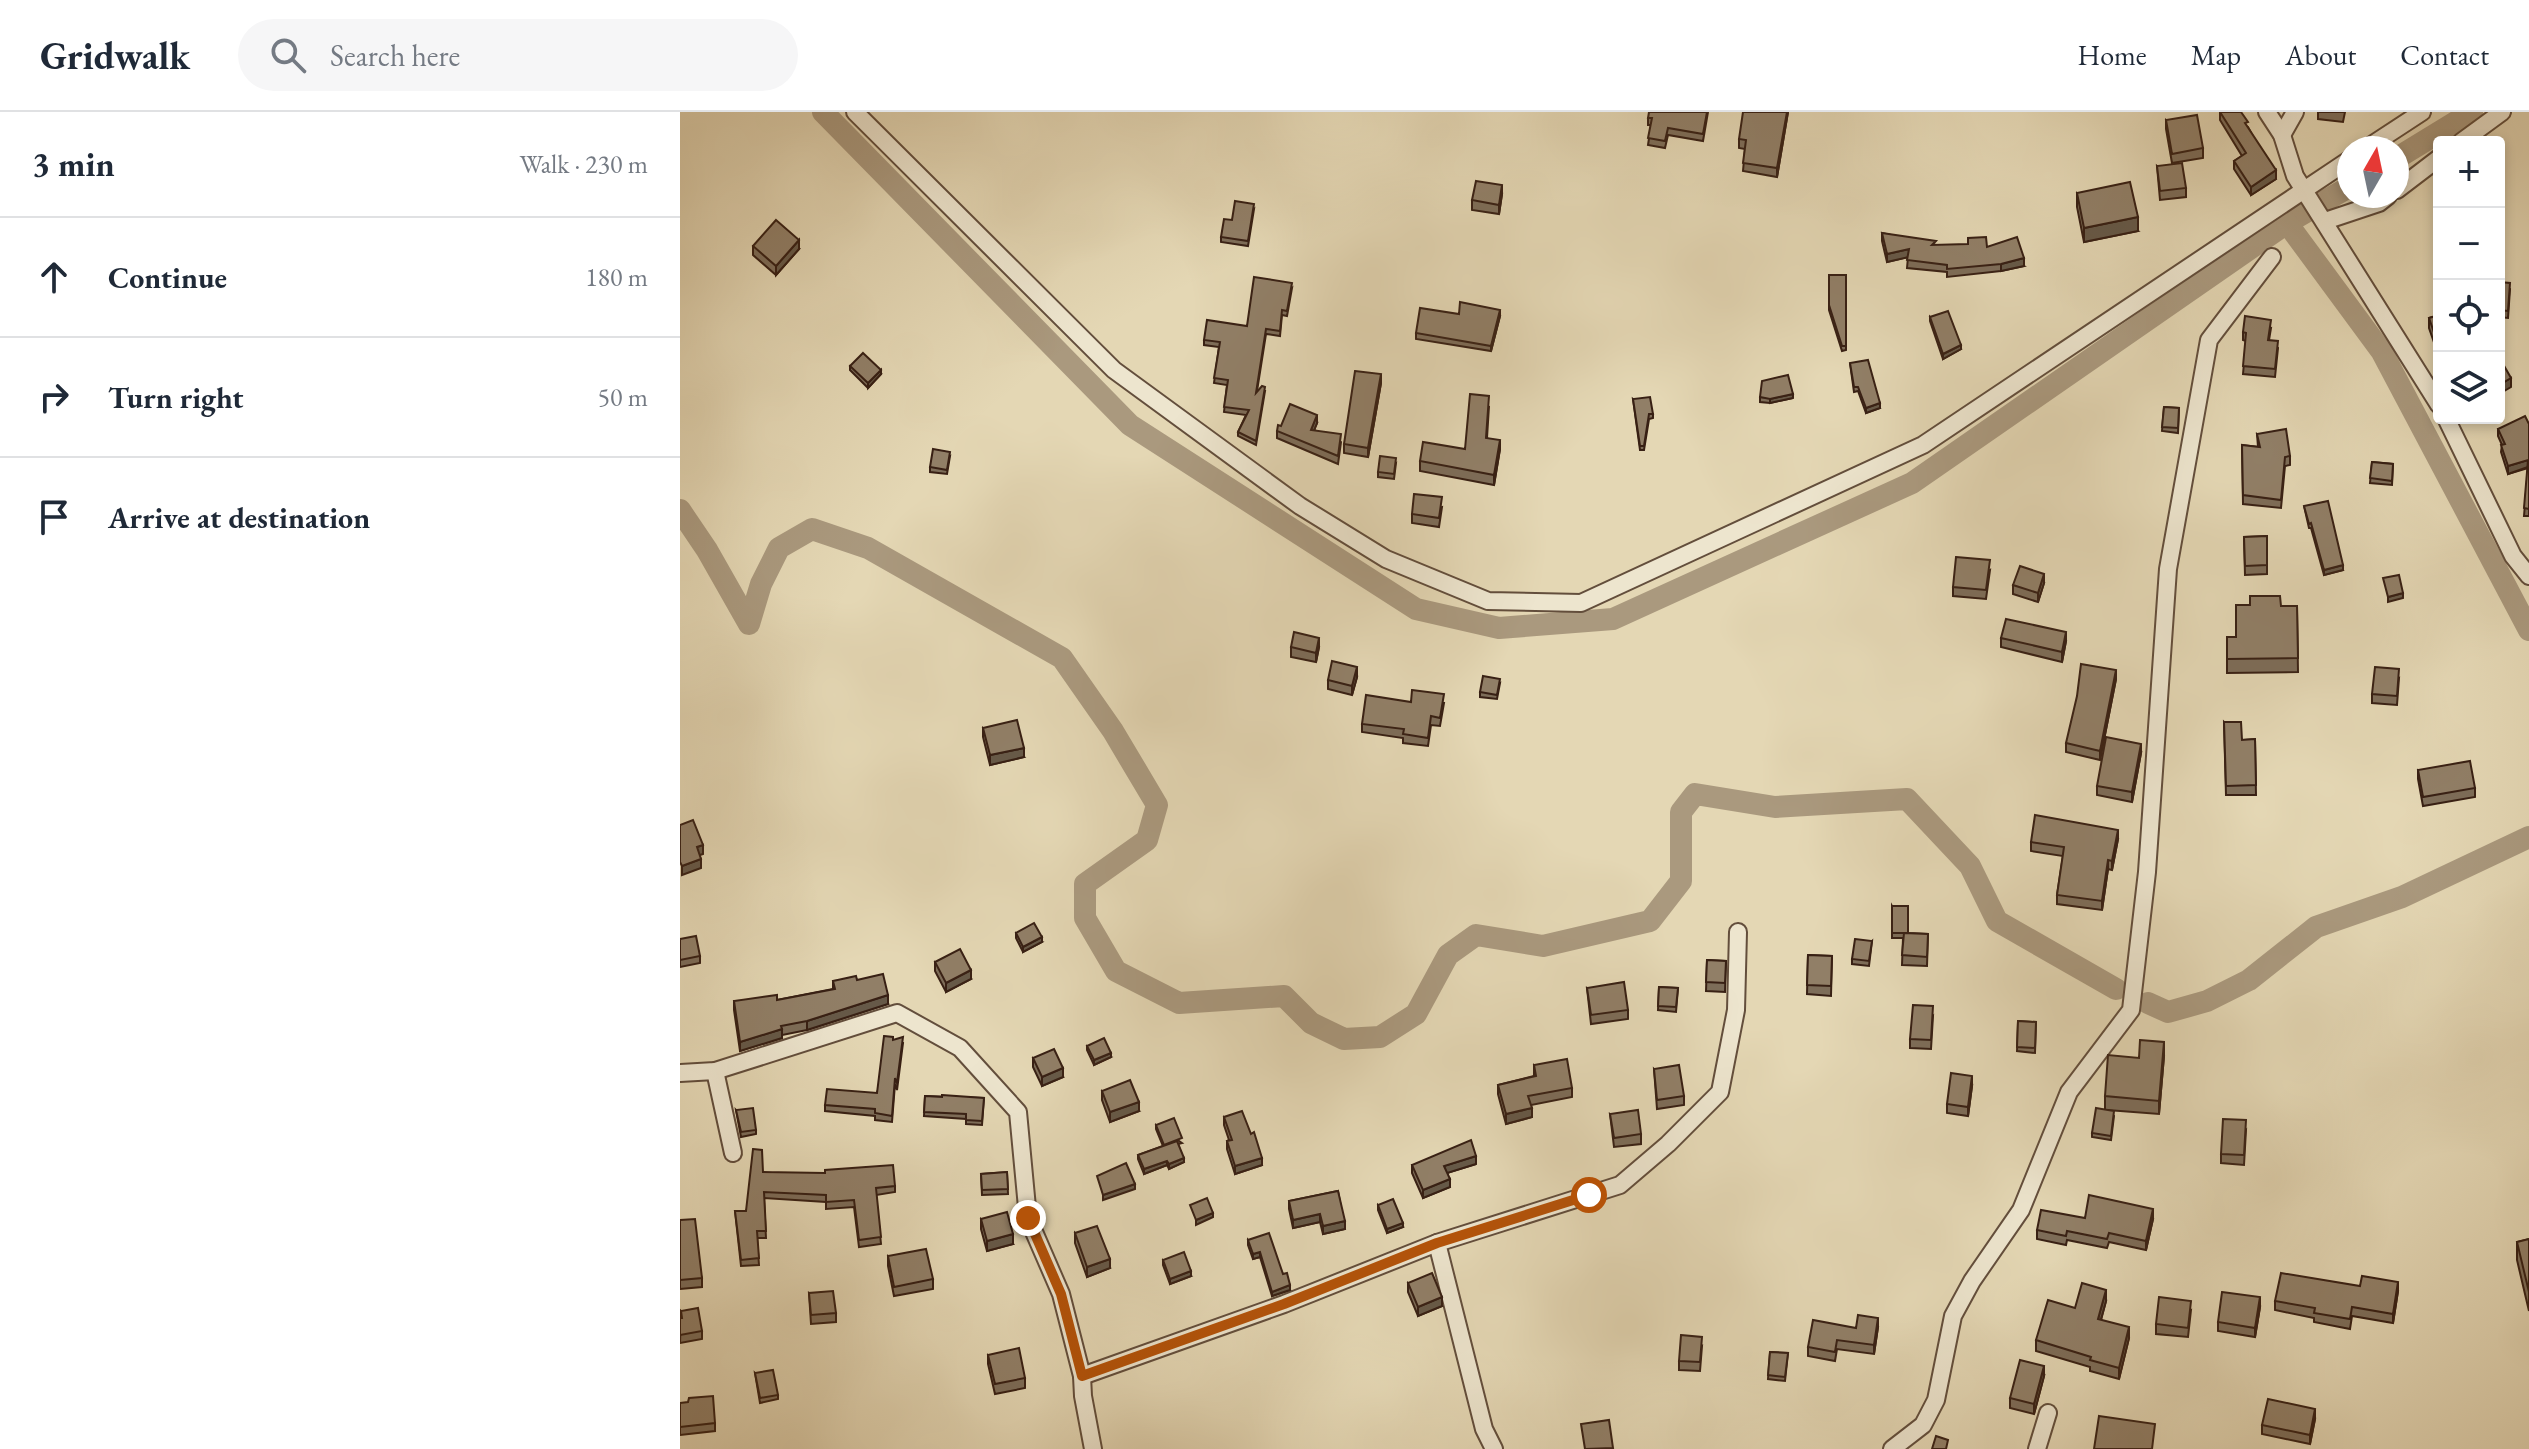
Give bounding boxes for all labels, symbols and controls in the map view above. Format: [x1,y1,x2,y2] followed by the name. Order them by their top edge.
[238,19,798,91] search box
[40,31,190,80] text: Gridwalk
[266,33,310,77] icon: search
[330,36,460,75] text: Search here
[2077,37,2147,73] text: Home
[2191,37,2241,73] text: Map
[2285,37,2356,73] text: About
[2400,37,2489,73] text: Contact
[2337,136,2409,208] north arrow
[2433,136,2505,424] map controls
[2433,136,2505,208] button: +
[32,142,115,186] text: 3 min
[520,147,648,181] text: Walk · 230 m
[2433,208,2505,280] button: −
[32,255,76,299] icon: ahead
[108,258,227,297] text: Continue
[585,260,648,294] text: 180 m
[2433,280,2505,352] button: locate
[2433,352,2505,424] button: layers
[32,375,76,419] icon: right
[108,378,244,417] text: Turn right
[598,380,648,414] text: 50 m
[32,495,76,539] icon: arrive
[108,498,370,537] text: Arrive at destination
[1571,1177,1607,1213] route start
[1010,1200,1046,1236] route end

